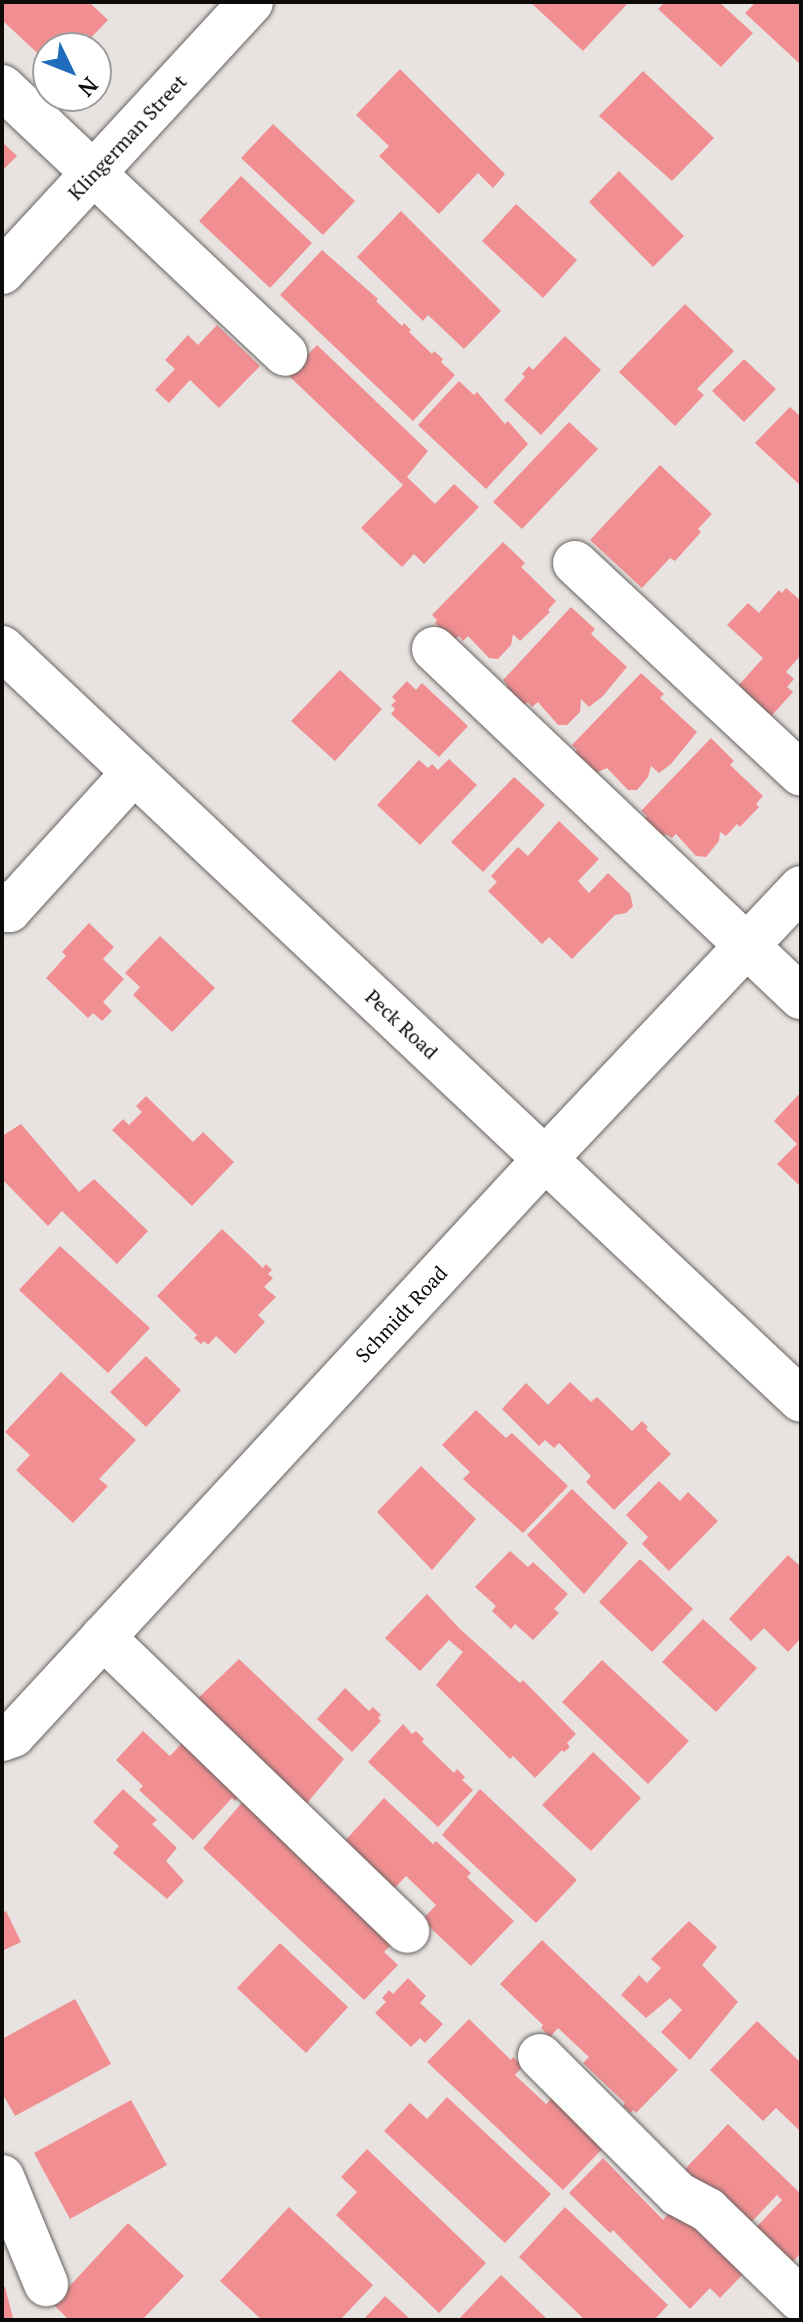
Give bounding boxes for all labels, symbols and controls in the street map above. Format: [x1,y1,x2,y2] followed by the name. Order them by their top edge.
[32,32,112,112] north arrow
[63,69,191,205] street label: Klingerman Street
[72,71,105,103] text: N
[361,984,443,1064] street label: Peck Road
[350,1261,452,1367] street label: Schmidt Road

